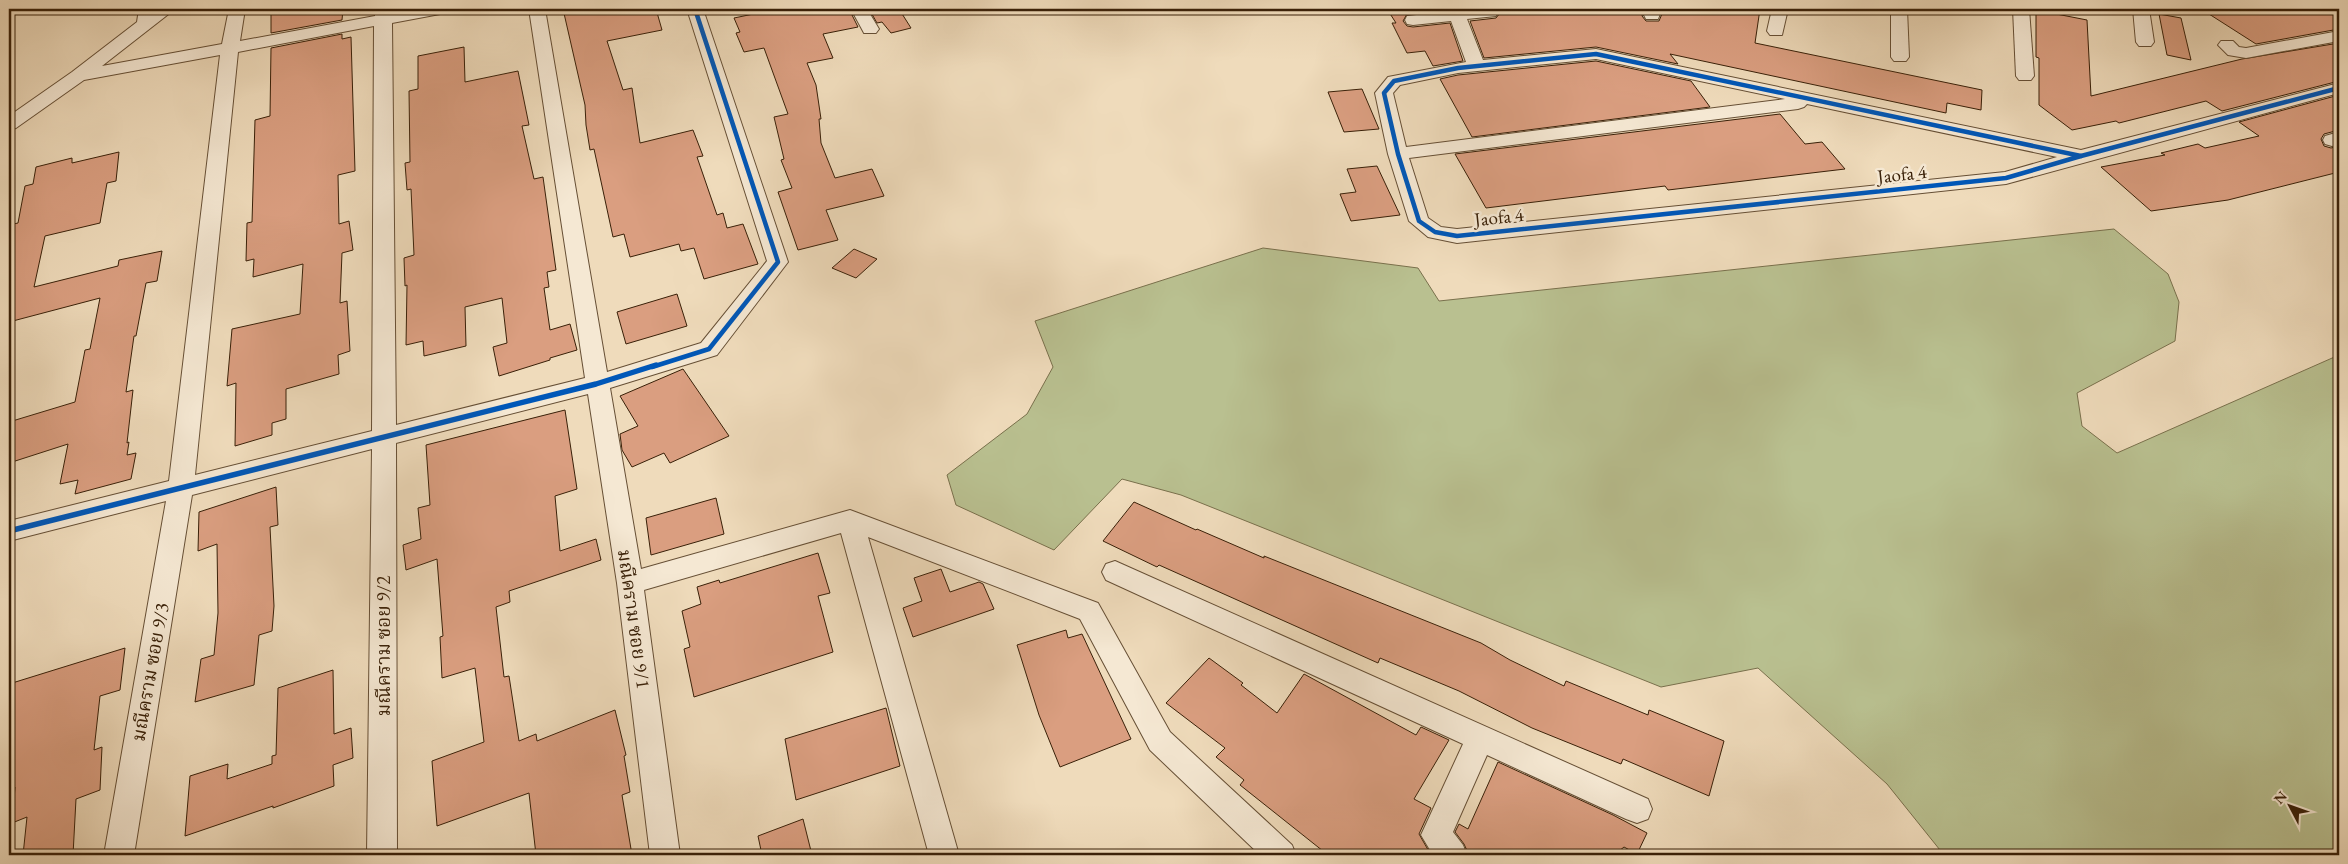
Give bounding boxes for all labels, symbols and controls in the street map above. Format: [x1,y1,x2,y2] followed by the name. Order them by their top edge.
[1874,159,1929,189] street label: Jaofa 4
[1471,202,1526,232] street label: Jaofa 4
[612,548,656,690] street label: มณีคราม ซอย 9/1
[371,576,396,716] street label: มณีคราม ซอย 9/2
[125,601,175,743] street label: มณีคราม ซอย 9/3
[2266,782,2316,832] north arrow
[2270,787,2291,808] text: N

